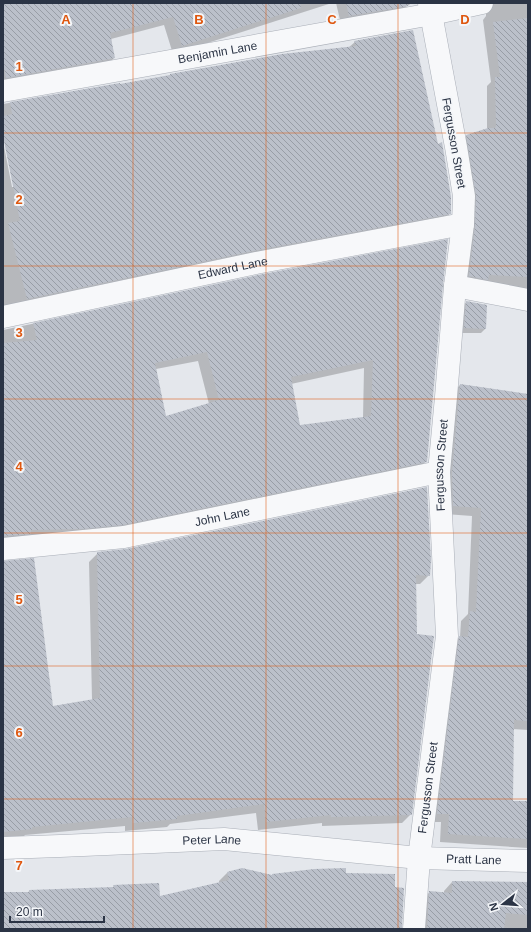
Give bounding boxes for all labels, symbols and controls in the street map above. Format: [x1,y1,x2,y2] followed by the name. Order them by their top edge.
[61,12,71,27] text: A
[194,12,204,27] text: B
[327,12,337,27] text: C
[460,12,470,27] text: D
[177,38,259,66] street label: Benjamin Lane
[15,59,23,74] text: 1
[439,96,469,190] street label: Fergusson Street
[15,192,23,207] text: 2
[197,254,269,282] street label: Edward Lane
[15,325,23,340] text: 3
[432,418,451,512] street label: Fergusson Street
[15,459,23,474] text: 4
[193,504,252,529] street label: John Lane
[15,592,23,607] text: 5
[15,725,23,740] text: 6
[415,740,441,834] street label: Fergusson Street
[182,832,242,848] street label: Peter Lane
[446,852,502,867] street label: Pratt Lane
[15,858,23,873] text: 7
[483,884,523,924] north arrow
[10,898,104,924] scale bar
[487,901,500,912] text: N
[16,905,43,919] text: 20 m

